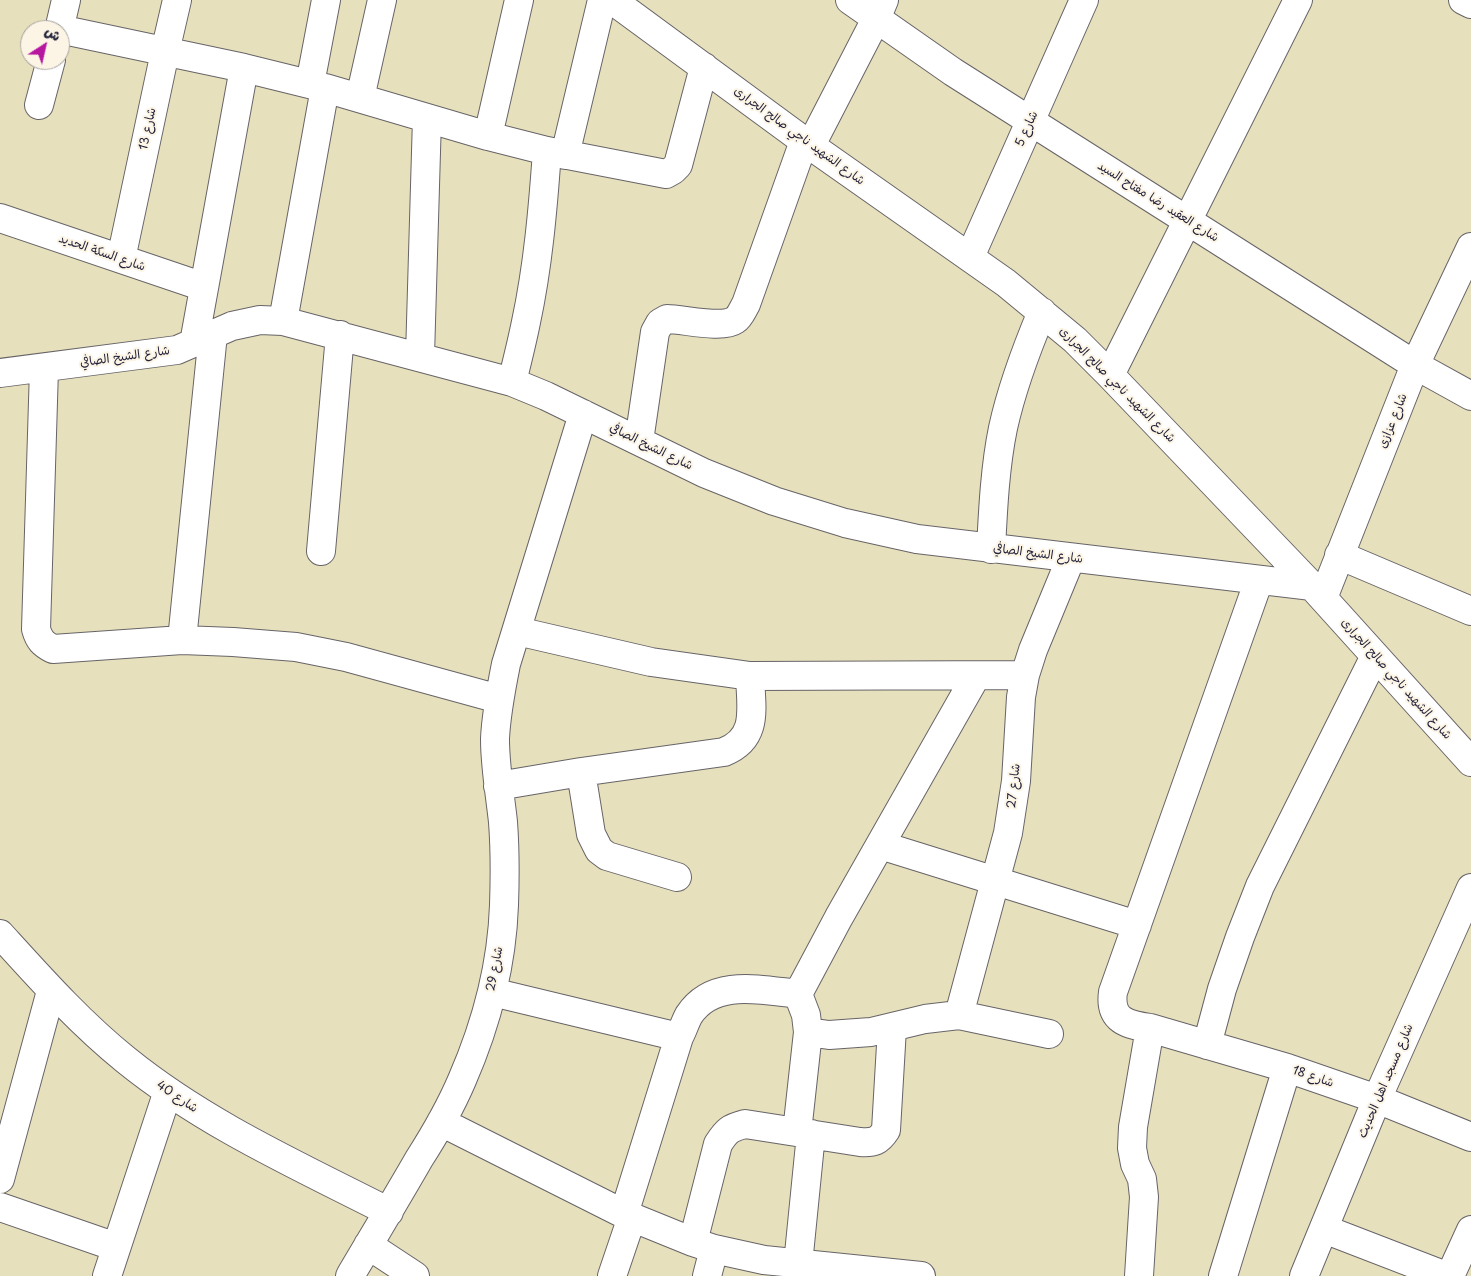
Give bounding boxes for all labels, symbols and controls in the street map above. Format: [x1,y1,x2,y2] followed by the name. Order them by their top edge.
[20,20,70,70] north arrow
[41,20,66,46] text: ش
[731,84,867,188] street label: شارع الشهيد ناجي صالح الجرارى
[136,106,160,152] street label: شارع 13
[1013,109,1041,149] street label: شارع 5
[1095,159,1221,245] street label: شارع العقيد رضا مفتاح السيد
[57,231,147,275] street label: شارع السكة الحديد
[1056,324,1178,446] street label: شارع الشهيد ناجي صالح الجرارى
[79,344,171,370] street label: شارع الشيخ الصافي
[1376,392,1410,450] street label: شارع عزازى
[607,421,695,473] street label: شارع الشيخ الصافي
[992,541,1084,567] street label: شارع الشيخ الصافي
[1338,615,1454,743] street label: شارع الشهيد ناجي صالح الجرارى
[1004,763,1024,809] street label: شارع 27
[484,945,506,993] street label: شارع 29
[1355,1022,1417,1140] street label: شارع مسجد اهل الحديث
[1290,1063,1336,1091] street label: شارع 18
[154,1078,200,1116] street label: شارع 40

